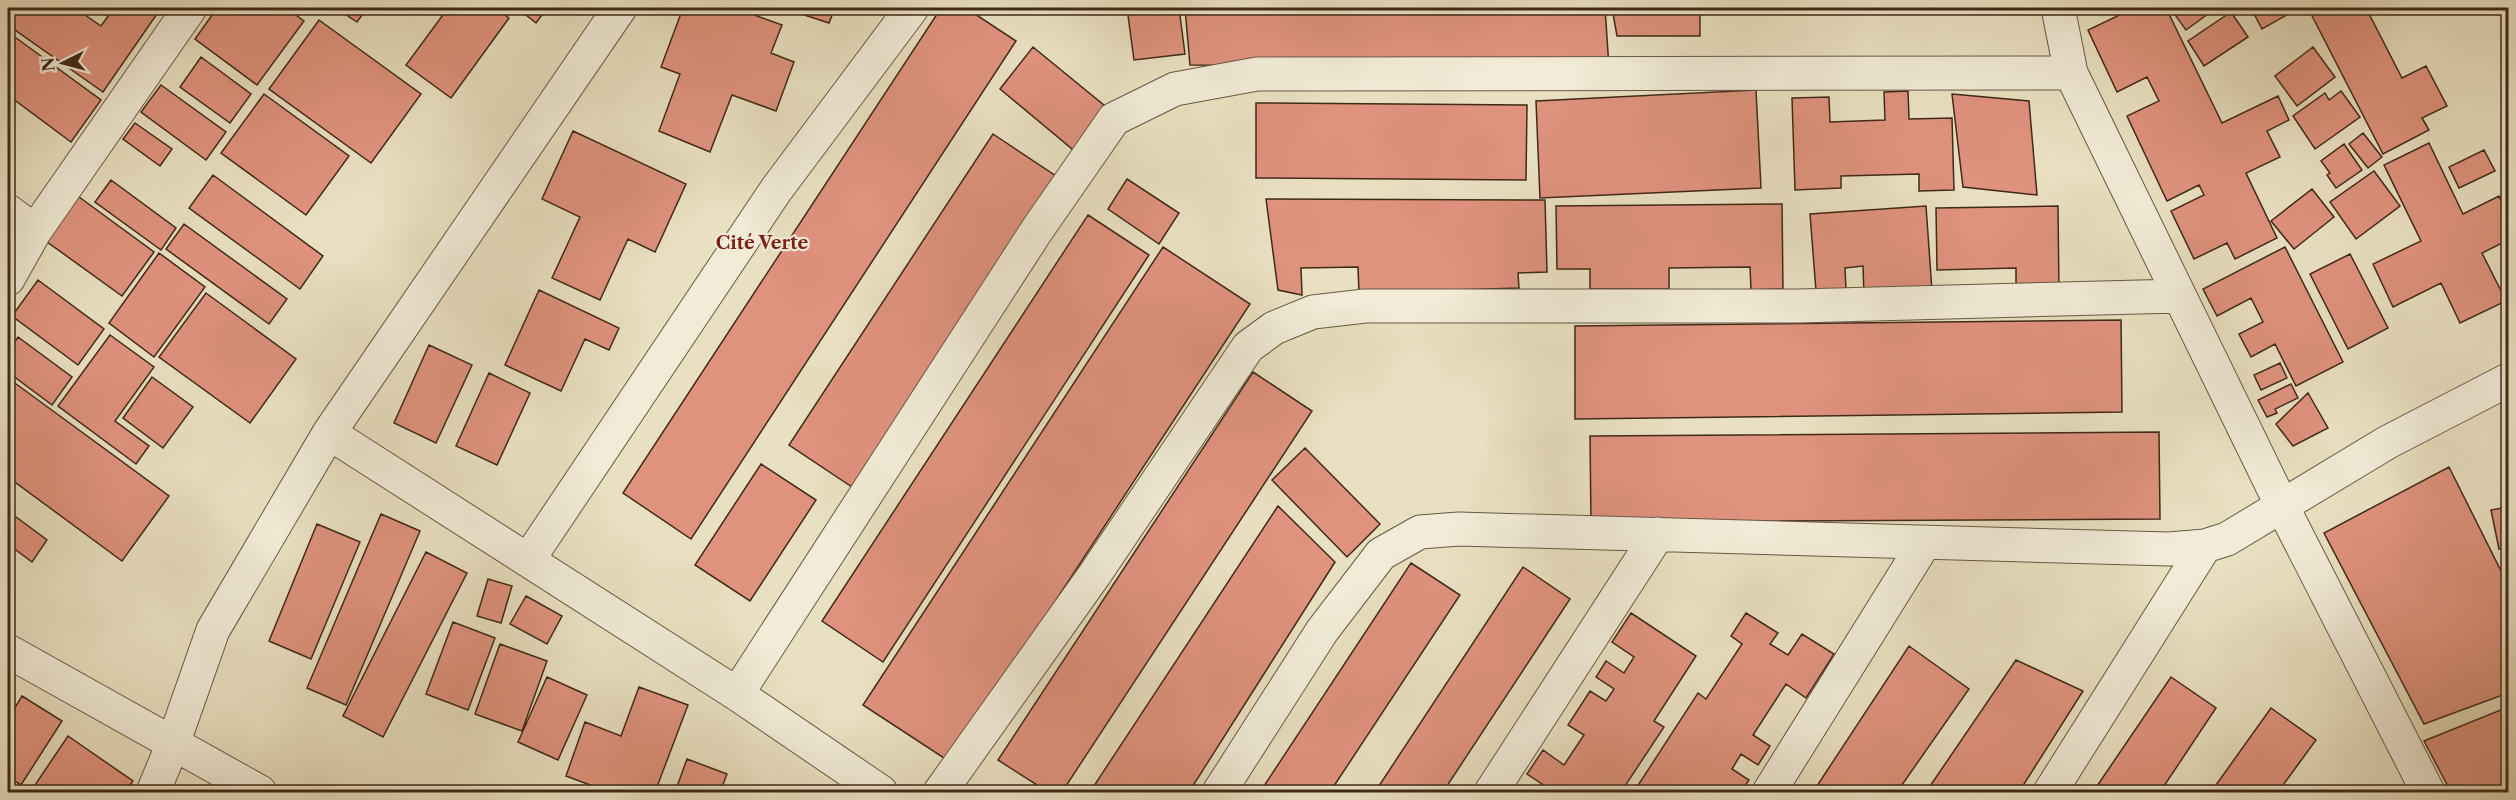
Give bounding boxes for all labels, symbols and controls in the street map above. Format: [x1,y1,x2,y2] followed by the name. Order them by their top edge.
[33,33,93,93] north arrow
[37,57,59,73] text: N
[716,232,808,254] district label: Cité Verte

